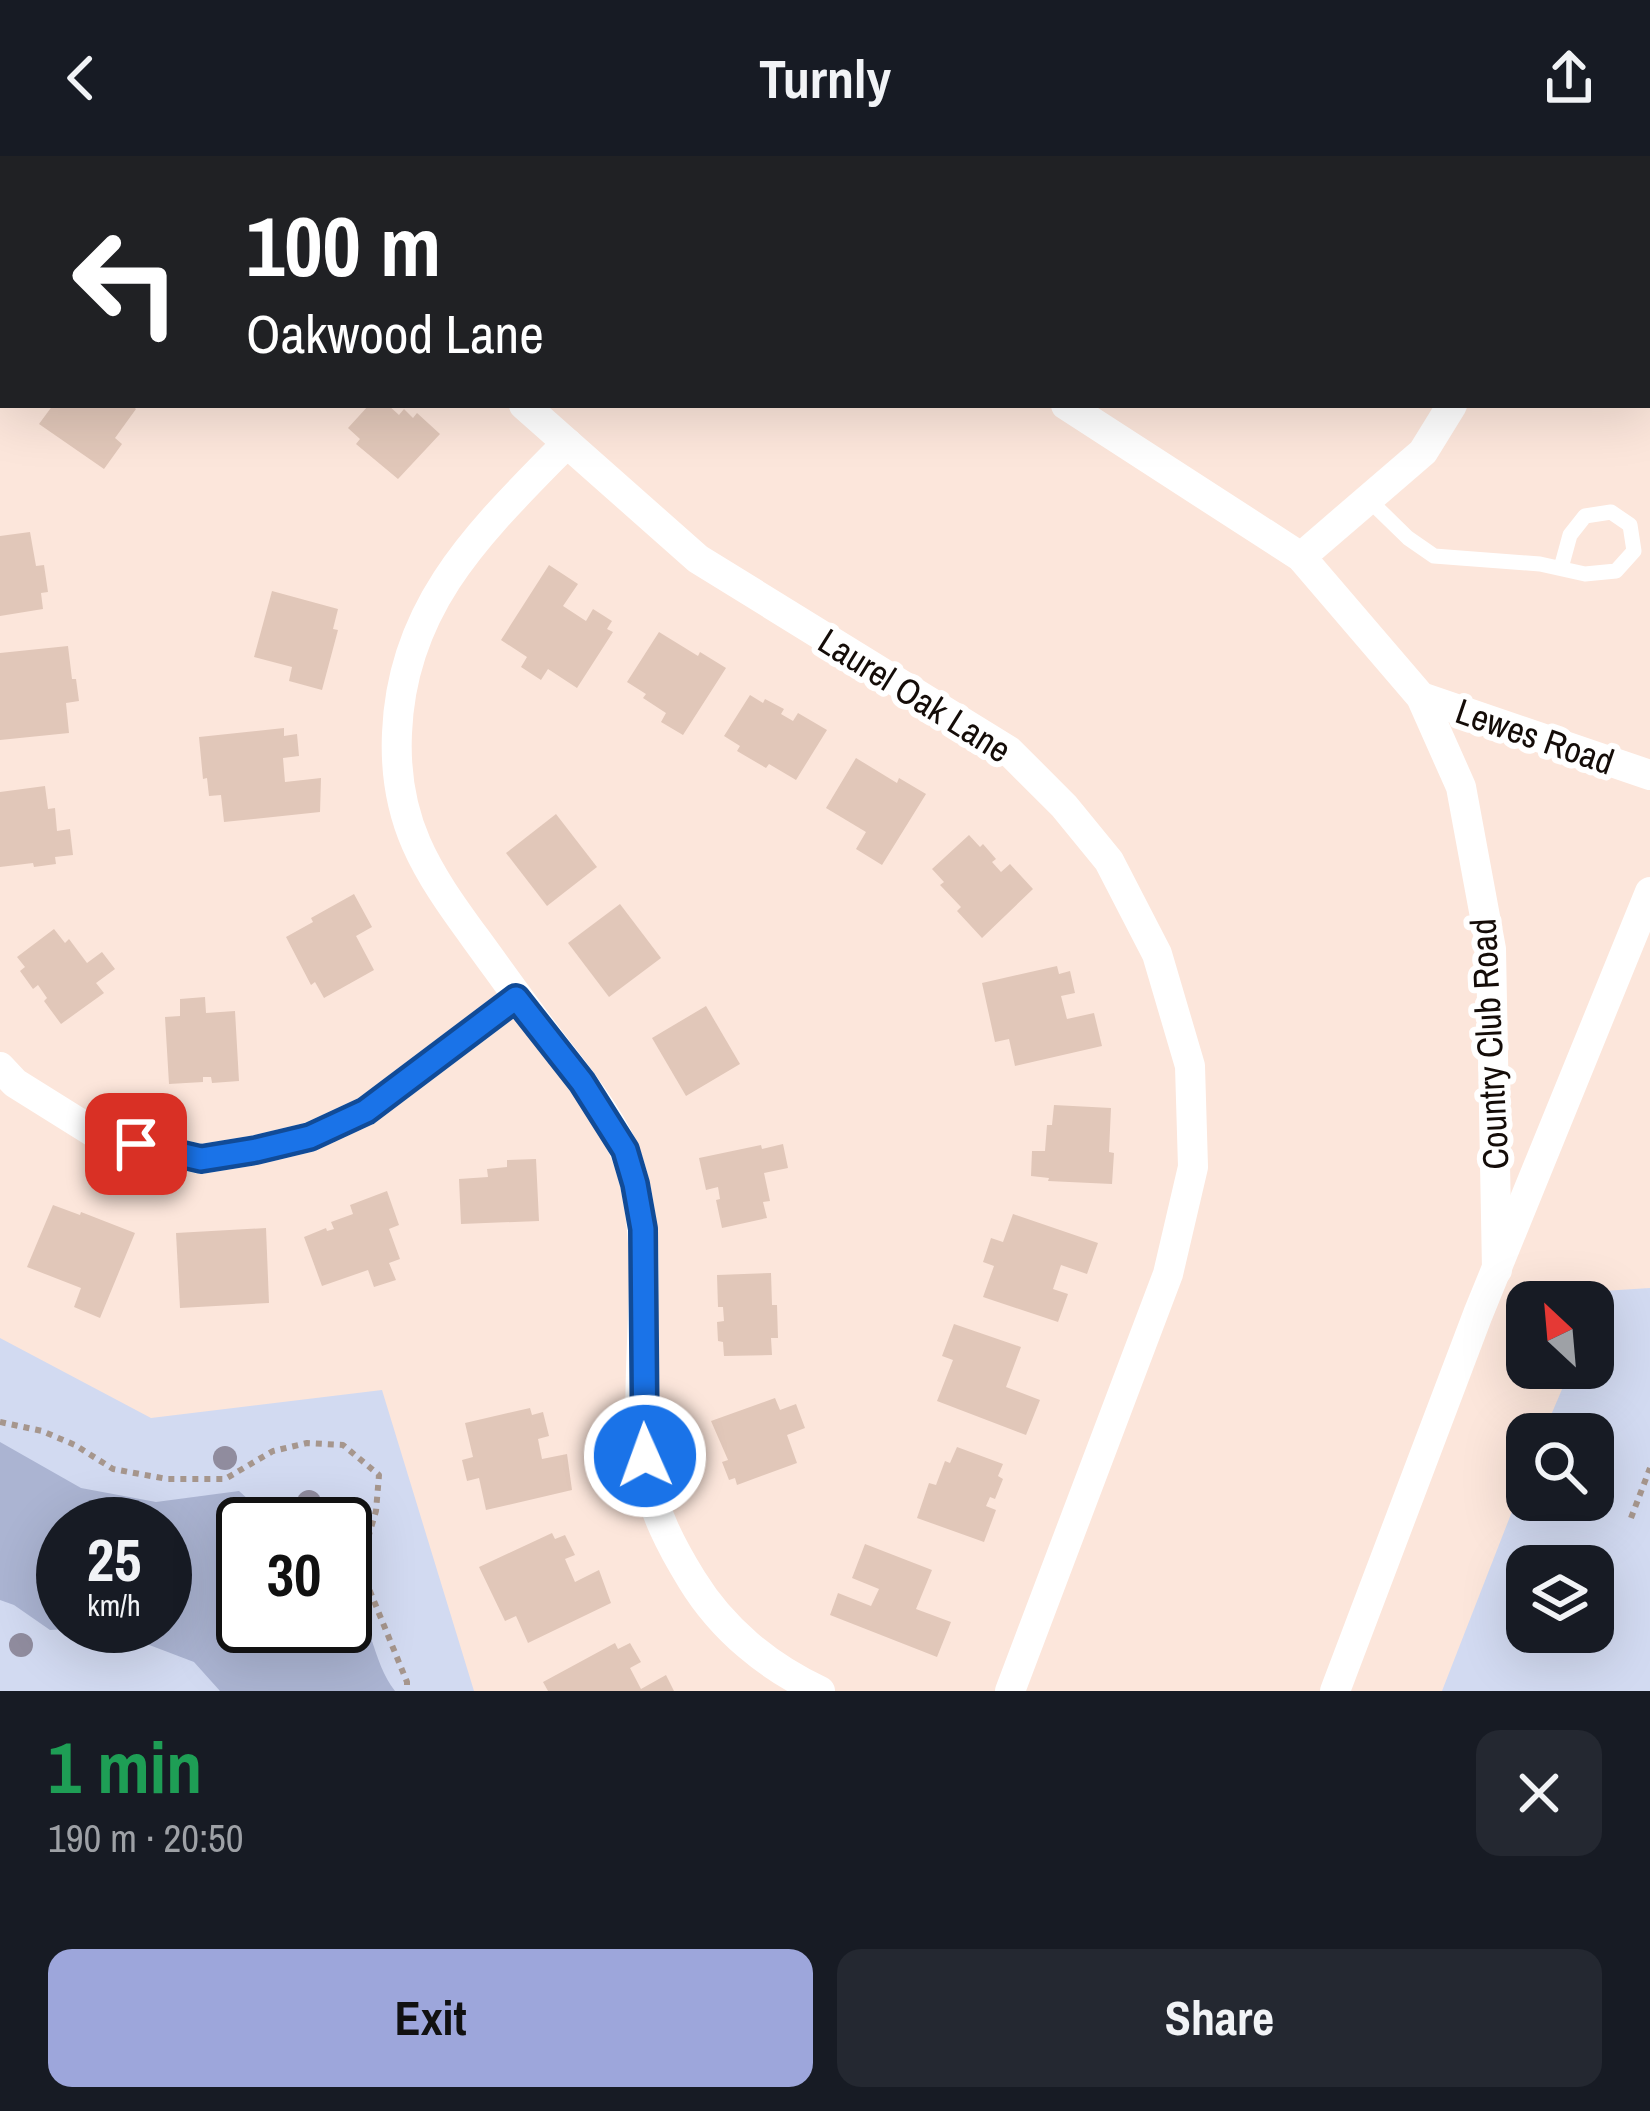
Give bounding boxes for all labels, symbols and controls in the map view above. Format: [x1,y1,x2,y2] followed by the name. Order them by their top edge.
[759,42,891,115] text: Turnly
[48,45,114,111] icon: back
[1536,45,1602,111] icon: share
[246,189,441,302] text: 100 m
[48,204,204,360] icon: left
[246,297,544,370] text: Oakwood Lane
[810,617,1020,773] street label: Laurel Oak Lane
[1450,687,1620,785] street label: Lewes Road
[1458,917,1520,1171] street label: Country Club Road
[85,1093,187,1195] pin
[103,1111,169,1177] icon: arrive
[1506,1281,1614,1389] north arrow
[1506,1281,1614,1653] map controls
[582,1393,708,1519] position arrow
[1506,1413,1614,1521] button: search
[216,1497,372,1653] speed limit sign: 30
[87,1519,141,1600] text: 25
[1506,1545,1614,1653] button: layers
[87,1585,141,1625] text: km/h
[48,1718,202,1815] text: 1 min
[1476,1730,1602,1856] button: close
[48,1812,244,1864] text: 190 m · 20:50
[48,1949,813,2087] button: Exit
[837,1949,1602,2087] button: Share

